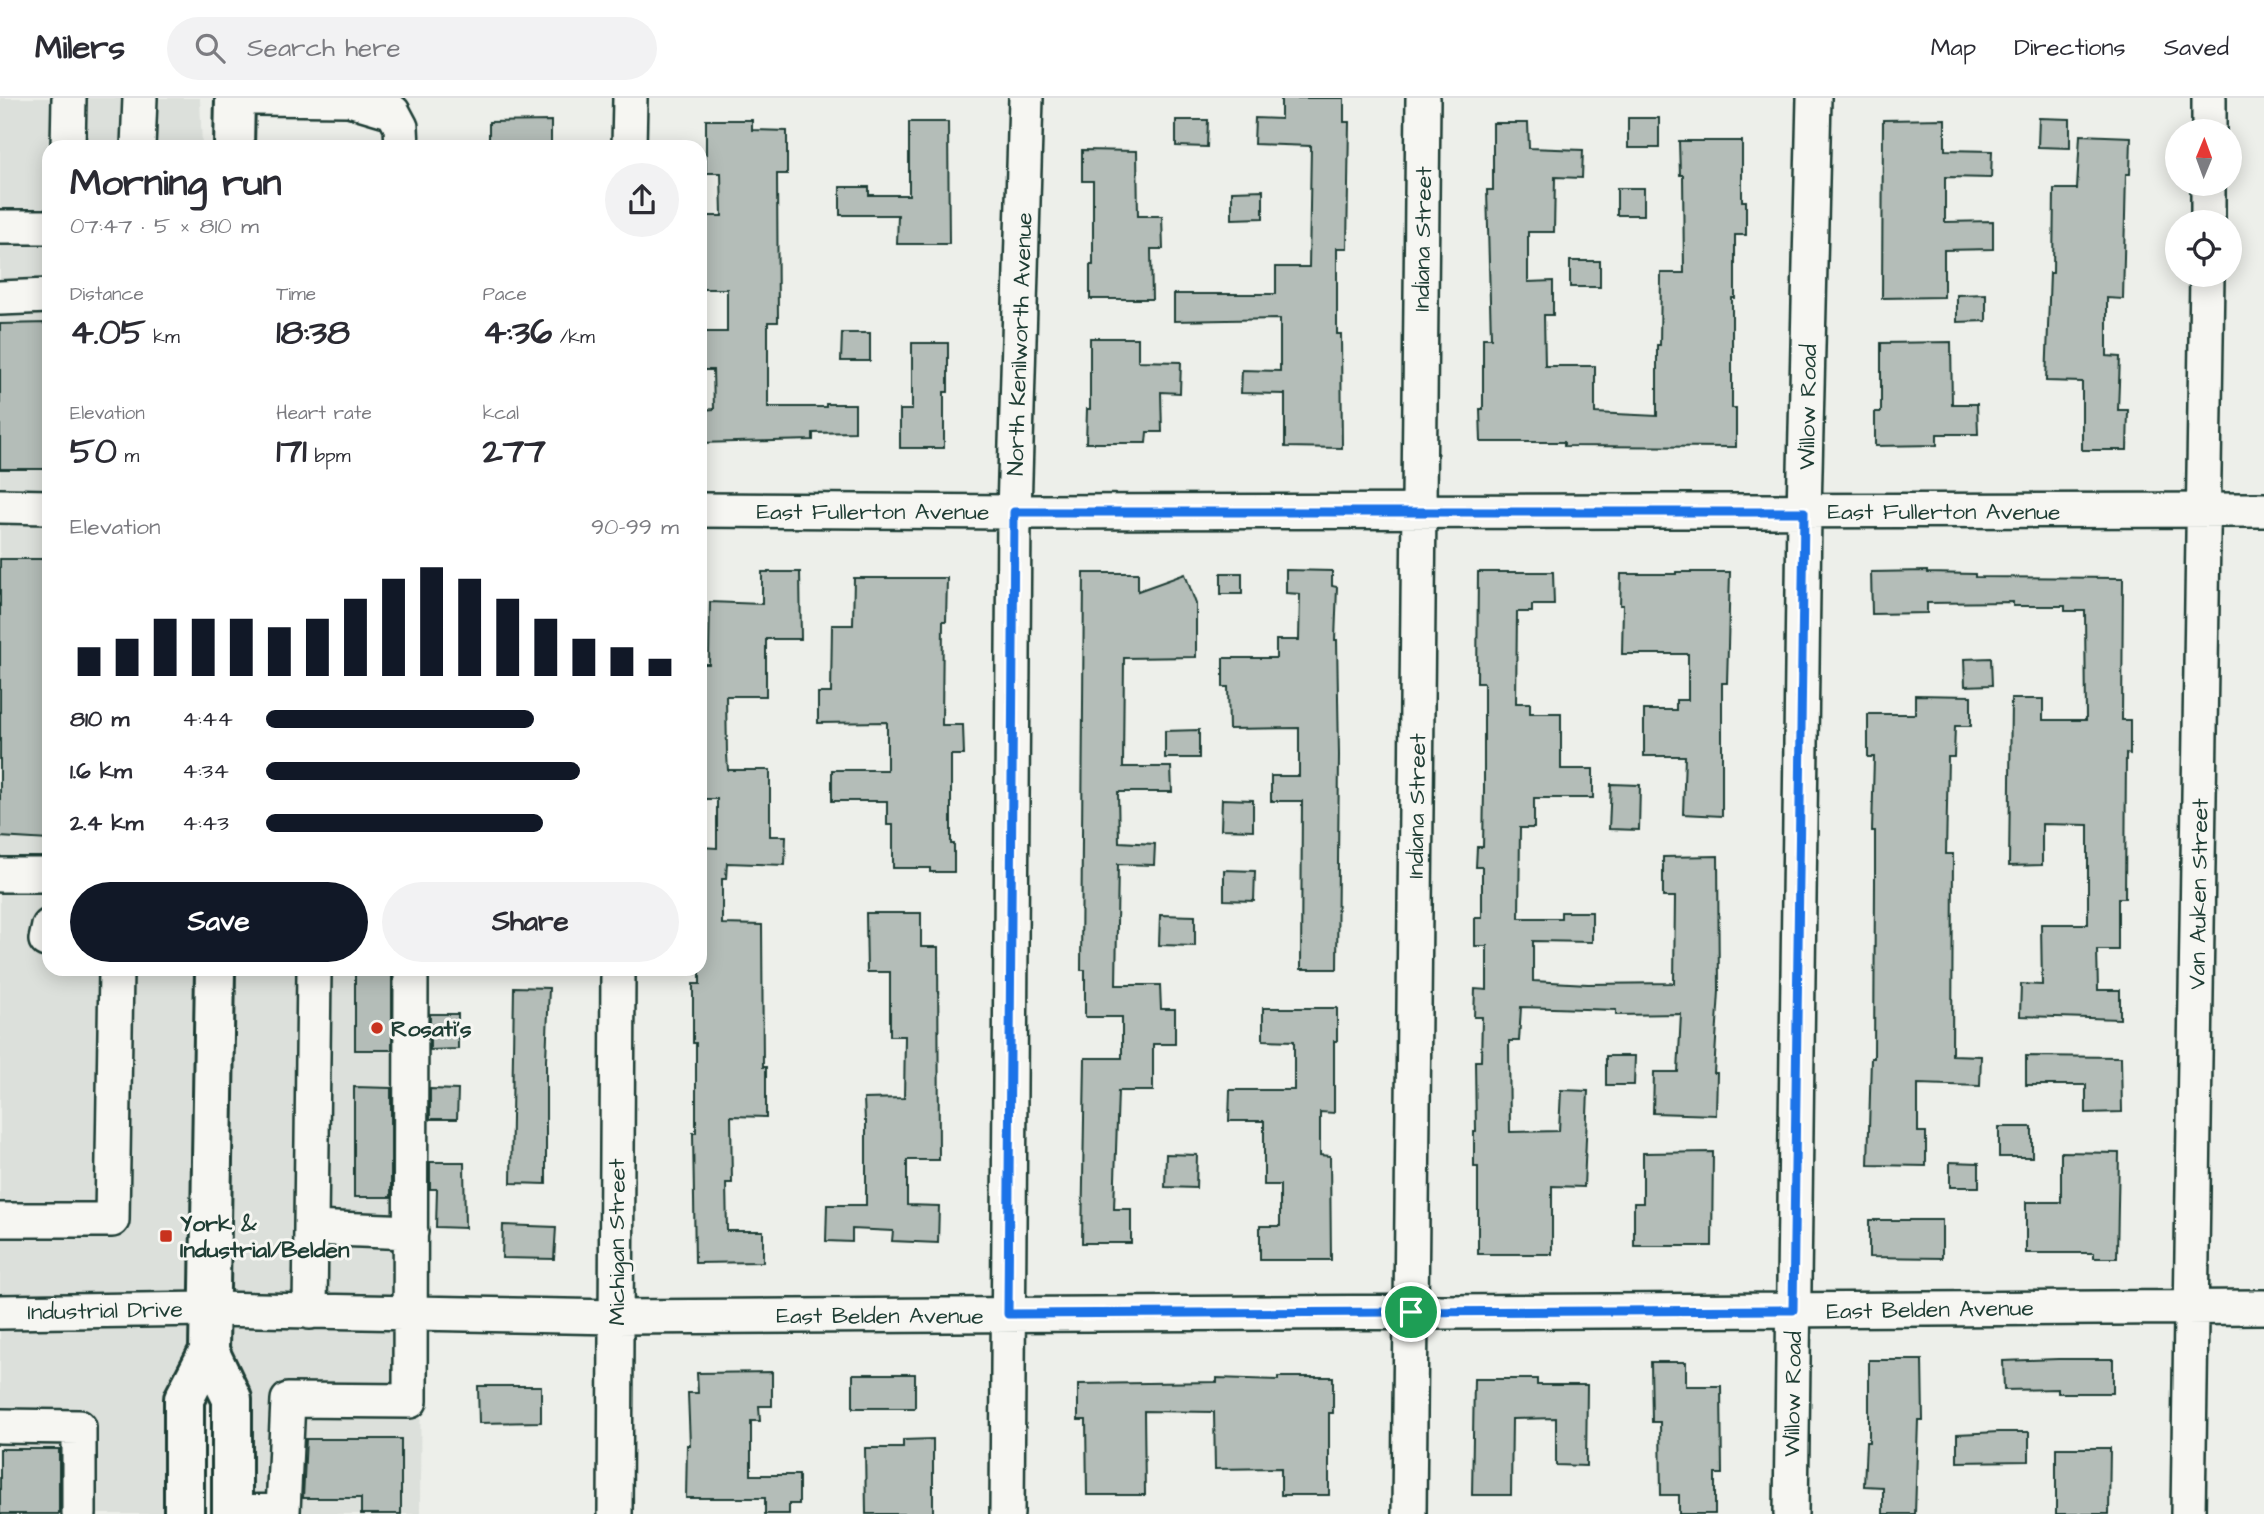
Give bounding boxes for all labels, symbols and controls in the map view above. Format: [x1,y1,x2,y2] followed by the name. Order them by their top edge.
[167,17,657,80] search box
[35,25,125,71] text: Milers
[191,29,229,67] icon: search
[247,30,401,66] text: Search here
[1931,31,1976,65] text: Map
[2014,31,2126,65] text: Directions
[2164,31,2229,65] text: Saved
[2165,119,2242,196] north arrow
[2165,119,2242,287] map controls
[70,158,282,210] text: Morning run
[605,163,679,237] button: share
[1406,165,1440,312] street label: Indiana Street
[70,210,259,242] text: 07:47 · 5 × 810 m
[2165,210,2242,287] button: locate
[999,212,1041,476] street label: North Kenilworth Avenue
[70,281,144,308] text: Distance
[276,281,316,308] text: Time
[483,281,527,308] text: Pace
[70,308,146,357] text: 4.05
[276,308,350,357] text: 18:38
[483,308,552,357] text: 4:36
[146,324,180,351] text: km
[552,324,595,351] text: /km
[1791,344,1825,470] street label: Willow Road
[70,400,145,427] text: Elevation
[276,400,372,427] text: Heart rate
[483,400,519,427] text: kcal
[70,427,117,476] text: 50
[276,427,307,476] text: 171
[483,427,546,476] text: 277
[117,443,139,470] text: m
[307,443,350,470] text: bpm
[756,496,990,528] street label: East Fullerton Avenue
[1827,496,2061,528] street label: East Fullerton Avenue
[70,511,161,543] text: Elevation
[591,511,679,543] text: 90–99 m
[70,703,129,735] text: 810 m
[182,703,233,735] text: 4:44
[1400,732,1434,879] street label: Indiana Street
[70,755,132,787] text: 1.6 km
[182,755,229,787] text: 4:34
[2181,797,2217,990] street label: Van Auken Street
[70,807,143,839] text: 2.4 km
[182,807,229,839] text: 4:43
[70,882,368,962] button: Save
[382,882,679,962] button: Share
[391,1013,472,1045] place label: Rosati's
[369,1020,385,1036] marker: Rosati's
[601,1158,634,1326] street label: Michigan Street
[180,1208,350,1266] place label: York & Industrial/Belden
[158,1228,174,1244] marker: York & Industrial/Belden
[1381,1282,1441,1342] pin
[1826,1292,2034,1328] street label: East Belden Avenue
[1392,1293,1430,1331] icon: arrive
[27,1294,183,1328] street label: Industrial Drive
[776,1300,984,1332] street label: East Belden Avenue
[1776,1331,1810,1457] street label: Willow Road

